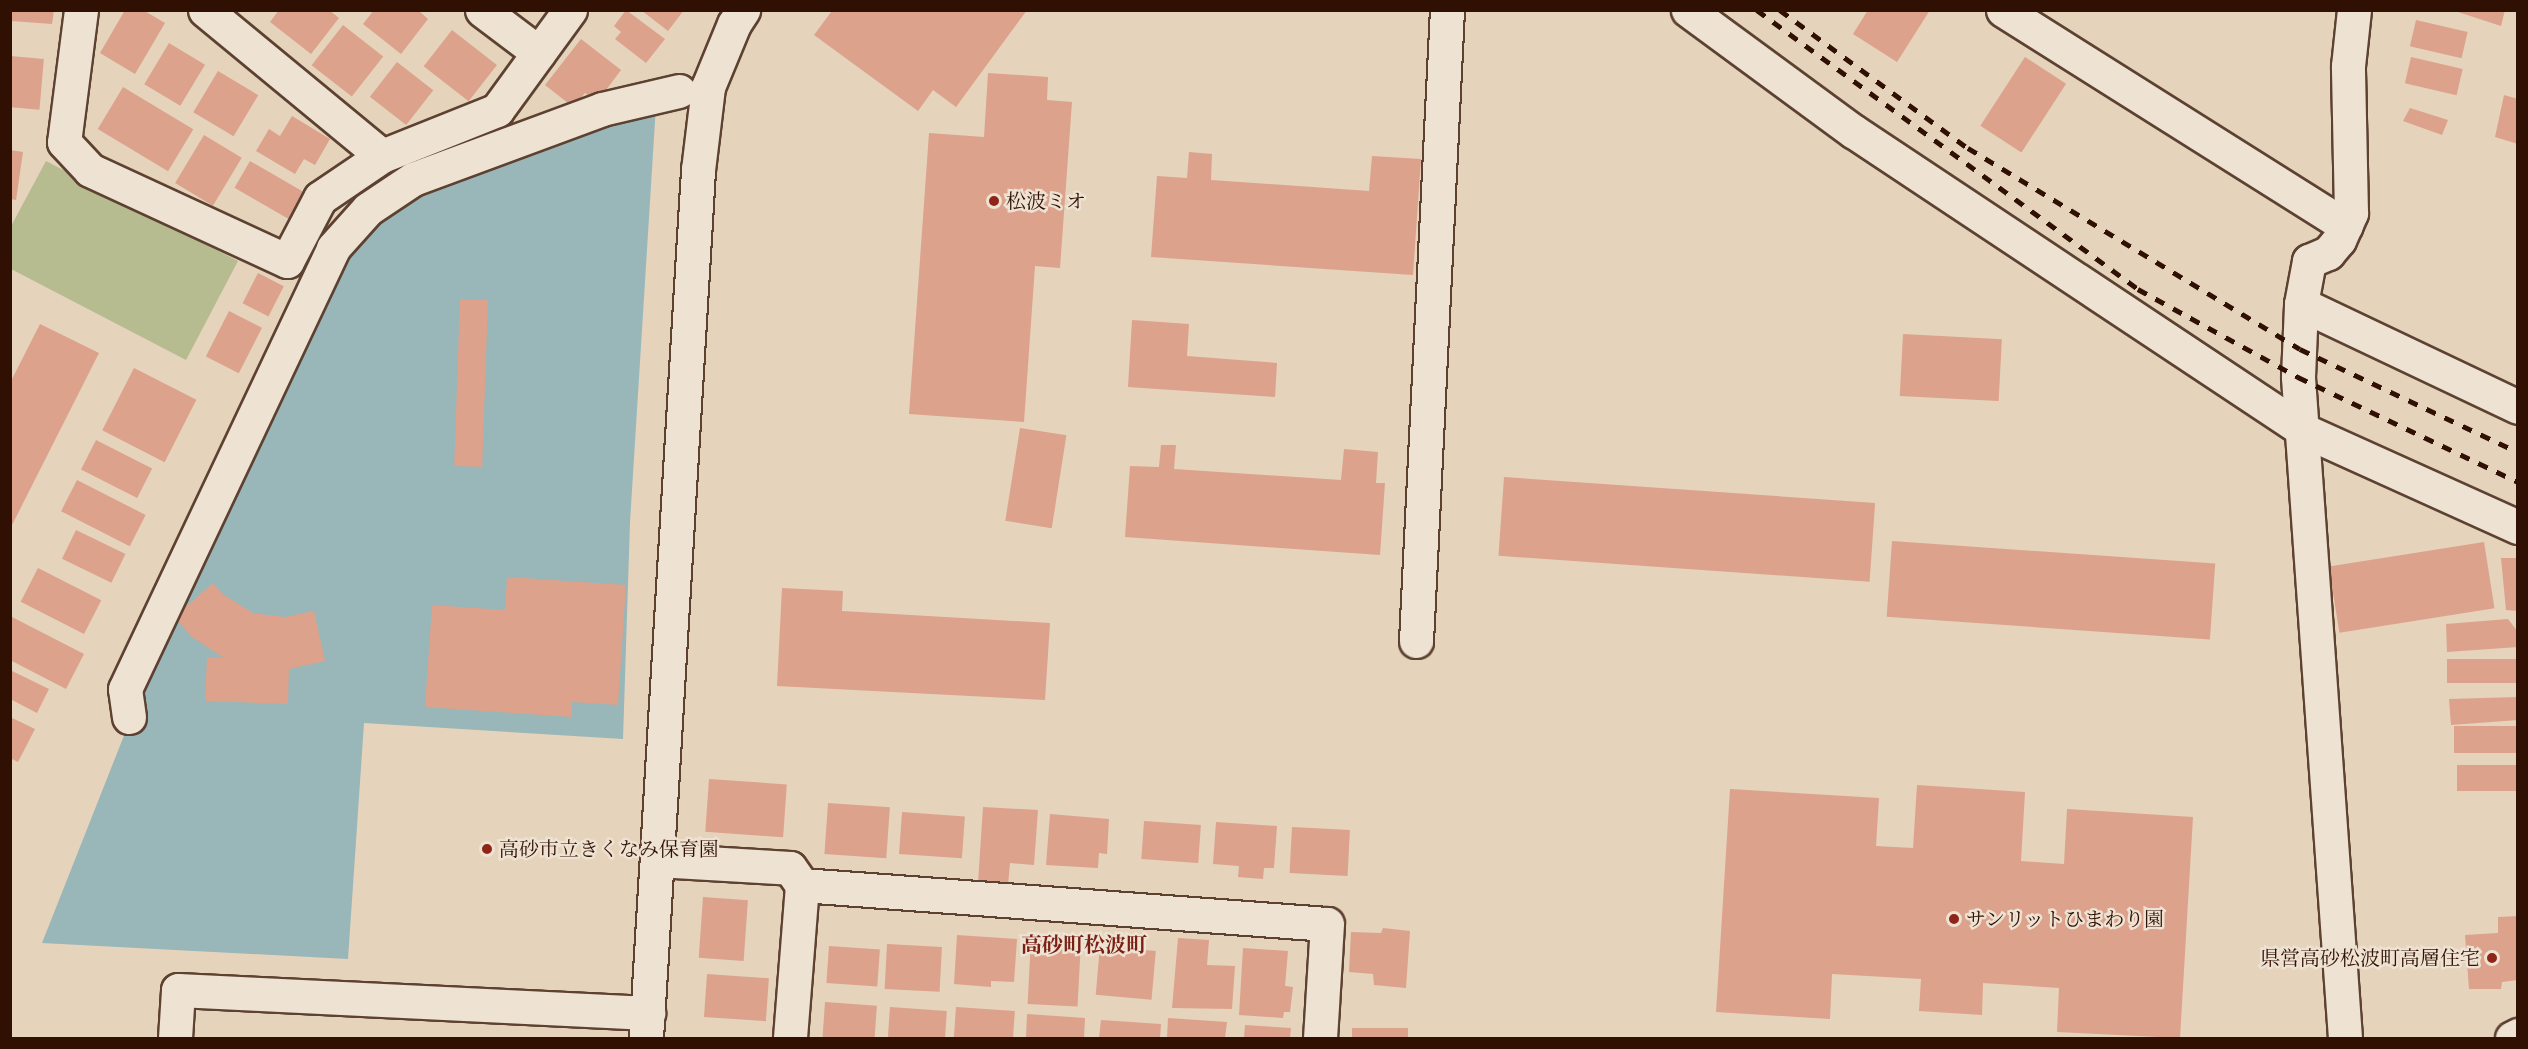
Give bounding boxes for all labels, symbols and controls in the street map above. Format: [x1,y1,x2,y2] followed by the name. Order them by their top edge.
[1006,189,1086,213] place label: 松波ミオ
[987,194,1001,208] marker: 松波ミオ
[499,837,719,861] place label: 高砂市立きくなみ保育園
[480,842,494,856] marker: 高砂市立きくなみ保育園
[1966,907,2166,931] place label: サンリットひまわり園
[1947,912,1961,926] marker: サンリットひまわり園
[1021,932,1147,958] district label: 高砂町松波町
[2260,946,2480,970] place label: 県営高砂松波町高層住宅
[2485,951,2499,965] marker: 県営高砂松波町高層住宅

